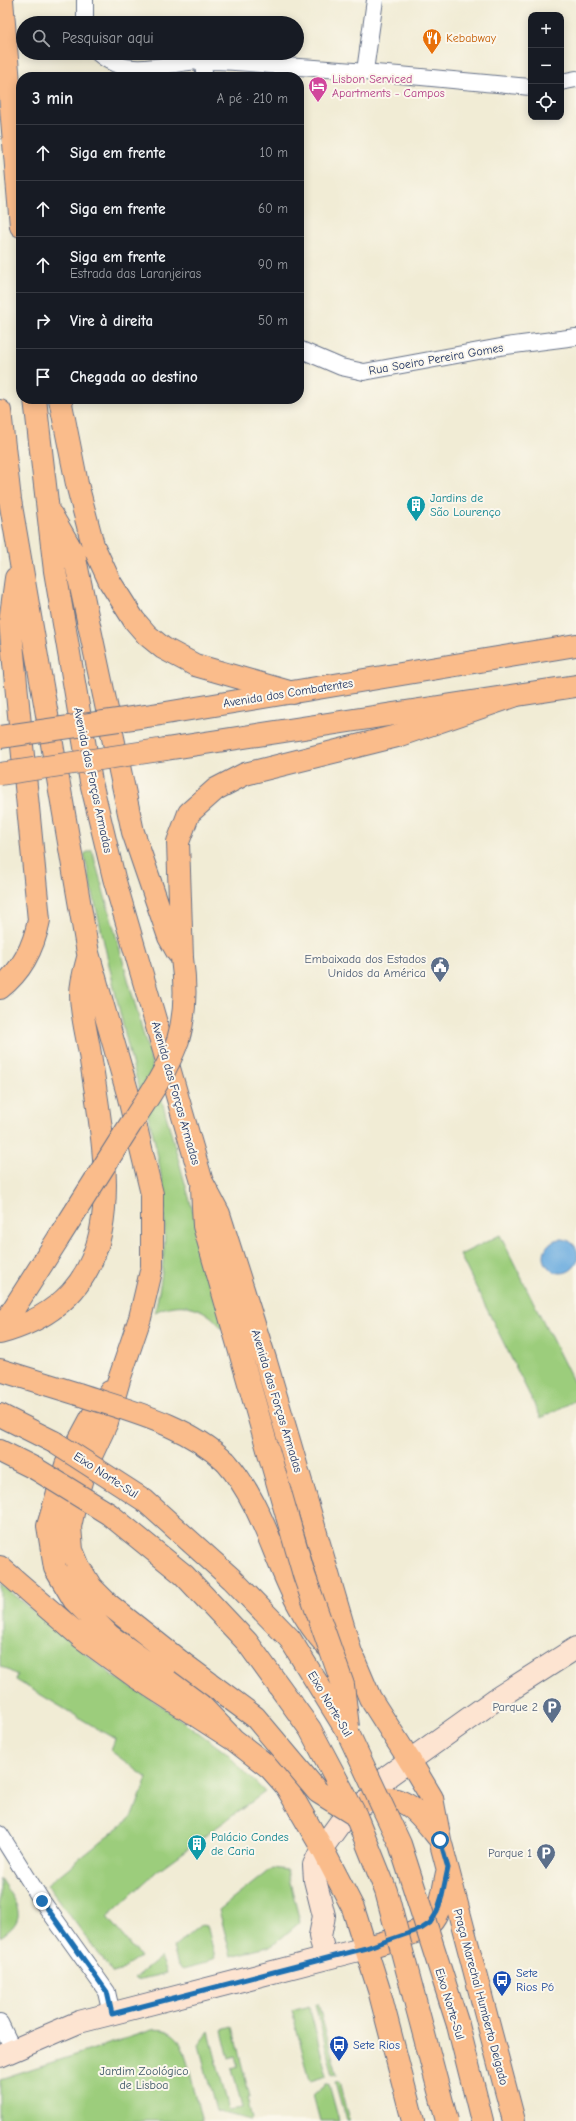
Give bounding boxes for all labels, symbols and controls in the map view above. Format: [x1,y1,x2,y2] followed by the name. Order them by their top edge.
[528,12,564,120] map controls
[528,12,564,48] button: +
[16,16,304,60] search box
[30,27,52,49] icon: search
[421,27,443,55] restaurant icon: Kebabway
[62,29,154,47] text: Pesquisar aqui
[446,31,497,45] place label: Kebabway
[528,48,564,84] button: −
[332,72,445,100] place label: Lisbon Serviced Apartments - Campos
[307,75,329,103] hotel icon: Lisbon Serviced Apartments - Campos
[528,84,564,120] button: locate
[32,89,73,108] text: 3 min
[217,91,288,106] text: A pé · 210 m
[32,142,54,164] icon: ahead
[70,144,166,162] text: Siga em frente
[260,145,288,160] text: 10 m
[32,198,54,220] icon: ahead
[70,200,166,218] text: Siga em frente
[258,201,288,216] text: 60 m
[70,248,166,266] text: Siga em frente
[32,254,54,276] icon: ahead
[258,257,288,272] text: 90 m
[70,266,201,281] text: Estrada das Laranjeiras
[32,310,54,332] icon: right
[70,312,153,330] text: Vire à direita
[258,313,288,328] text: 50 m
[368,340,504,378] street label: Rua Soeiro Pereira Gomes
[32,366,54,388] icon: arrive
[70,368,198,386] text: Chegada ao destino
[430,491,501,519] place label: Jardins de São Lourenço
[405,494,427,522] building icon: Jardins de São Lourenço
[222,676,354,710] street label: Avenida dos Combatentes
[71,706,115,854] street label: Avenida das Forças Armadas
[305,952,426,980] place label: Embaixada dos Estados Unidos da América
[429,955,451,983] public building icon: Embaixada dos Estados Unidos da América
[149,1020,203,1166] street label: Avenida das Forças Armadas
[249,1328,305,1474] street label: Avenida das Forças Armadas
[71,1449,141,1501] street label: Eixo Norte-Sul
[305,1669,355,1739] street label: Eixo Norte-Sul
[541,1696,563,1724] parking icon: Parque 2
[492,1700,538,1714] place label: Parque 2
[211,1830,289,1858] place label: Palácio Condes de Caria
[431,1831,449,1849] route start
[186,1833,208,1861] building icon: Palácio Condes de Caria
[535,1842,557,1870] parking icon: Parque 1
[488,1846,532,1860] place label: Parque 1
[33,1892,51,1910] route end
[451,1907,511,2087] street label: Praça Marechal Humberto Delgado
[516,1966,554,1994] place label: Sete Rios P6
[432,1967,468,2041] street label: Eixo Norte-Sul
[491,1969,513,1997] bus stop icon: Sete Rios P6
[328,2034,350,2062] bus stop icon: Sete Rios
[353,2038,400,2052] place label: Sete Rios
[100,2064,188,2092] park label: Jardim Zoológico de Lisboa

